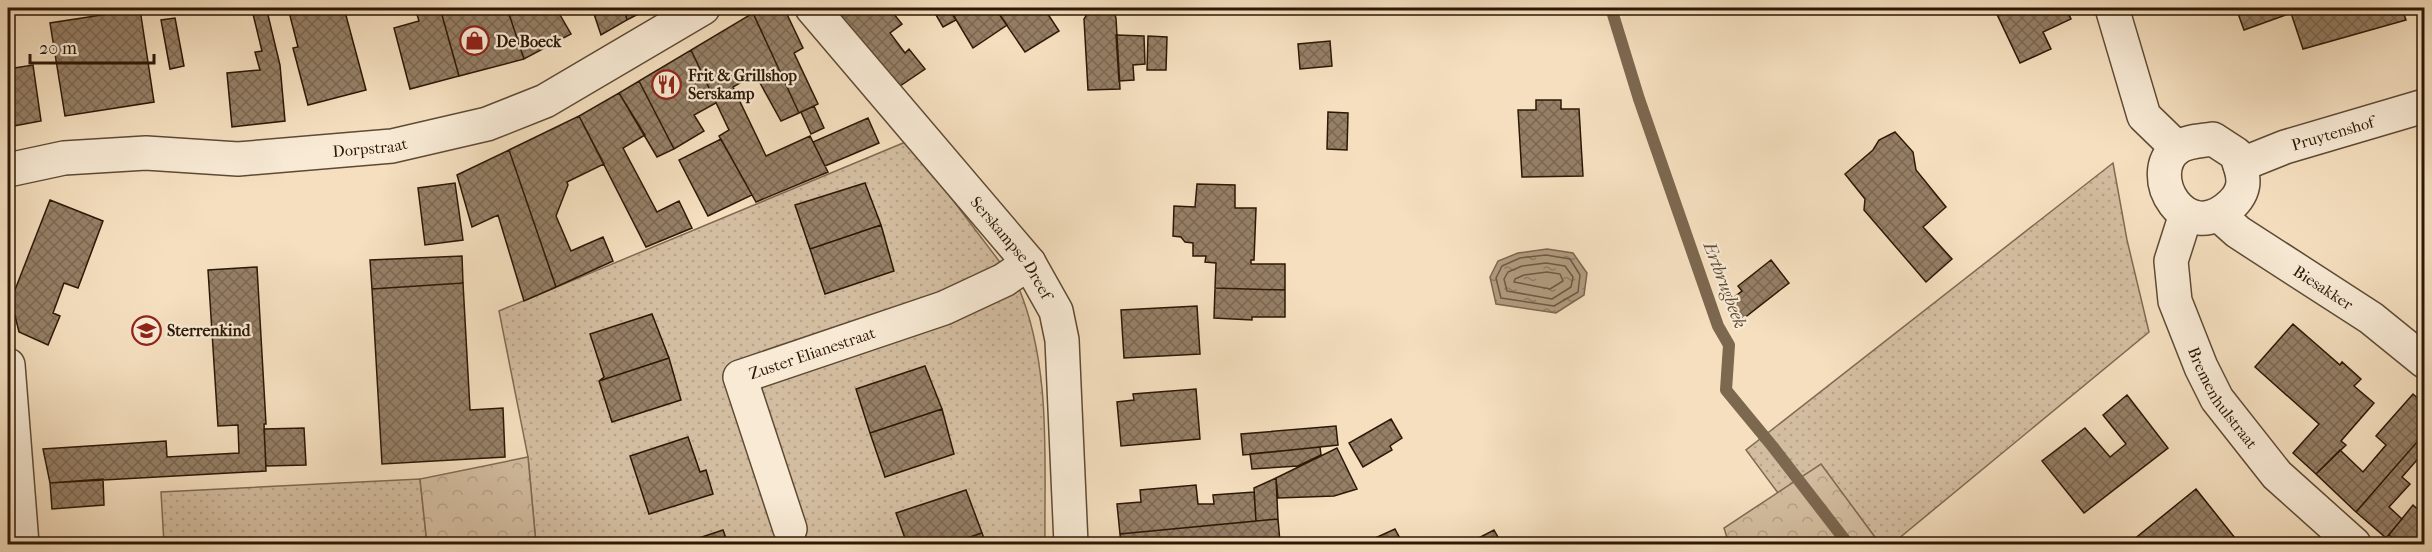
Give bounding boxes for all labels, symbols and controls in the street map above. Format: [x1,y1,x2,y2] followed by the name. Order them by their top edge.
[459,25,491,57] shop icon: De Boeck
[30,27,154,65] scale bar
[496,32,562,51] place label: De Boeck
[39,38,77,59] text: 20 m
[687,66,797,104] place label: Frit & Grillshop Serskamp
[651,68,683,100] restaurant icon: Frit & Grillshop Serskamp
[2289,111,2380,155] street label: Pruytenshof
[332,134,410,161] street label: Dorpstraat
[966,193,1058,305] street label: Serskampse Dreef
[1698,238,1751,331] water label: Ertbrugbeek
[2290,262,2357,314] street label: Biesakker
[130,314,162,346] school or university icon: Sterrenkind
[167,321,252,340] place label: Sterrenkind
[747,323,878,383] street label: Zuster Elianestraat
[2184,344,2261,453] street label: Bremenhulstraat

